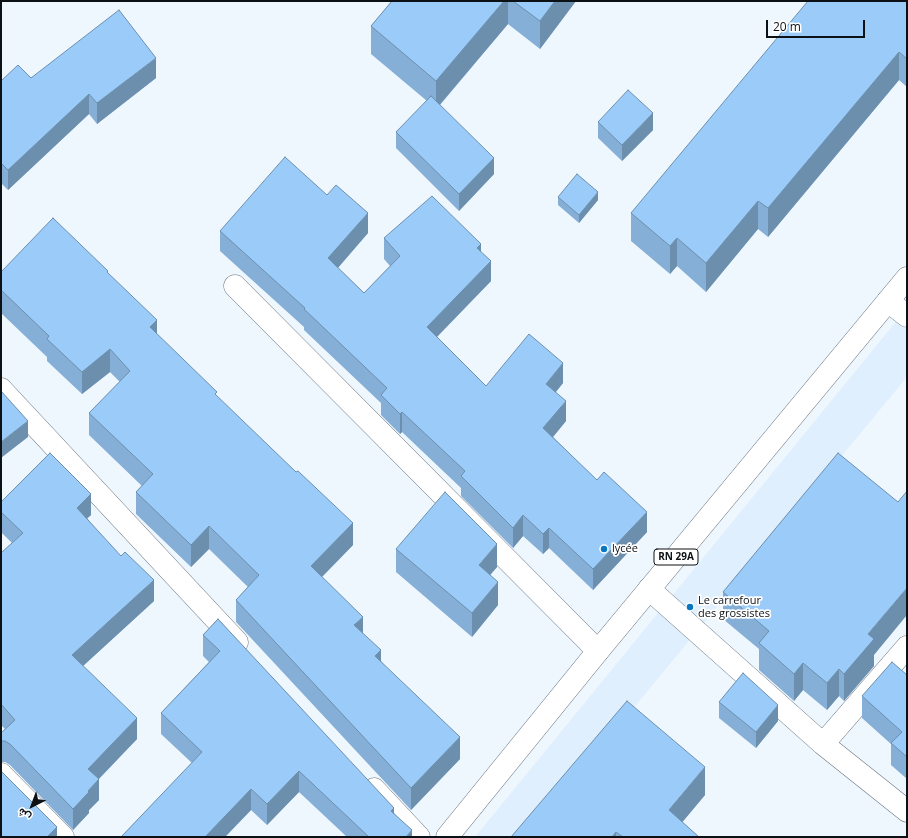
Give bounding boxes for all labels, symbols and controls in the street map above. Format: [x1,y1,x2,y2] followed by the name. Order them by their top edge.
[768,12,867,38] scale bar
[773,18,801,35] text: 20 m
[612,542,638,556] place label: lycée
[599,544,609,554] marker: lycée
[654,549,698,565] road number: RN 29A
[698,594,770,620] place label: Le carrefour des grossistes
[685,602,695,612] marker: Le carrefour des grossistes
[12,786,52,826] north arrow
[14,805,34,825] text: ش

